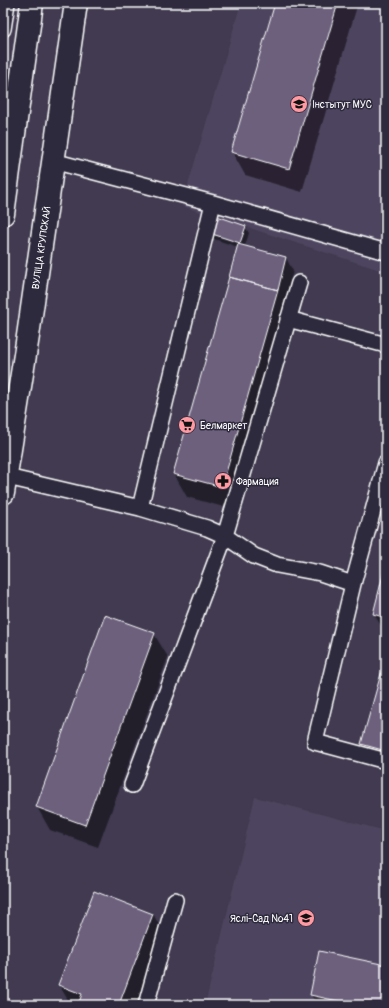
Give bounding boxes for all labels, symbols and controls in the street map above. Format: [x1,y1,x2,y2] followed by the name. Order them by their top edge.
[289,94,309,114] school or university icon: Інстытут МУС
[312,99,372,111] place label: Інстытут МУС
[30,206,54,290] street label: ВУЛІЦА КРУПСКАЙ
[177,415,197,435] supermarket icon: Белмаркет
[200,420,247,432] place label: Белмаркет
[213,471,233,491] pharmacy icon: Фармация
[236,476,279,488] place label: Фармация
[296,908,316,928] school or university icon: Яслі-Сад №41
[230,913,293,925] place label: Яслі-Сад №41

